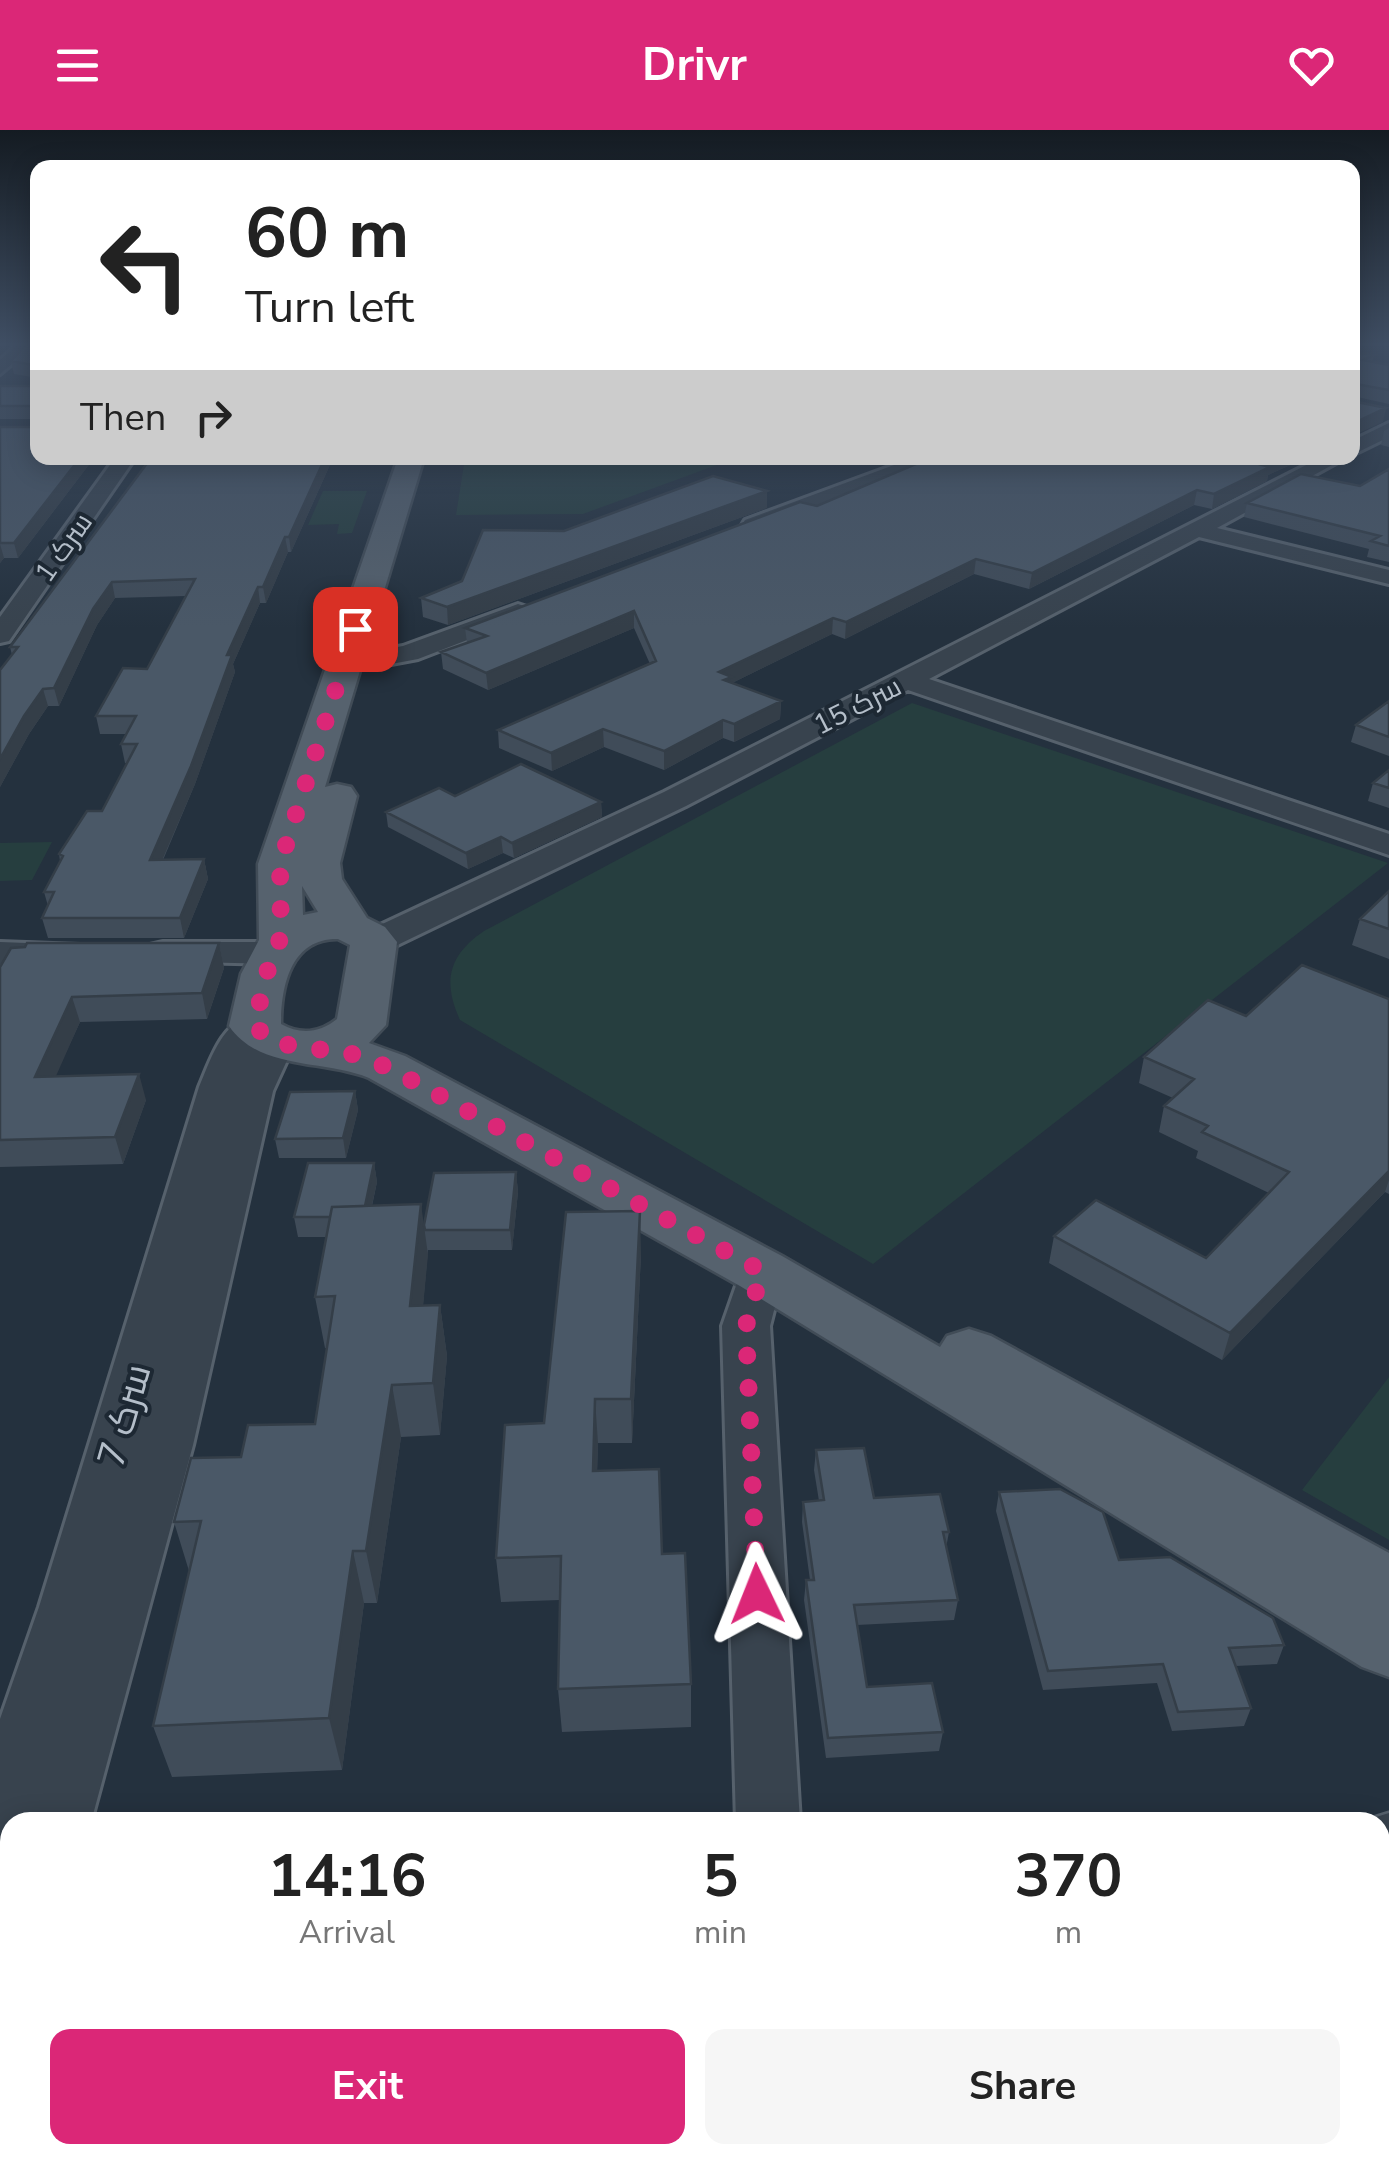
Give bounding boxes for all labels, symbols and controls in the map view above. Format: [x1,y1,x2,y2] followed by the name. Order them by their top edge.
[642,35,747,96] text: Drivr
[50,38,105,93] icon: menu
[1284,38,1339,93] icon: heart
[245,186,409,282] text: 60 m
[80,200,210,330] icon: left
[245,277,414,338] text: Turn left
[186,390,241,445] icon: right
[80,392,166,443] text: Then
[26,505,101,590] street label: سرک 1
[313,587,398,672] pin
[328,602,383,657] icon: arrive
[807,668,908,744] street label: سرک 15
[86,1358,163,1472] street label: سرک 7
[705,1542,809,1646] position arrow
[268,1835,426,1917] text: 14:16
[702,1835,738,1917] text: 5
[1014,1835,1122,1917] text: 370
[299,1911,395,1954] text: Arrival
[694,1911,747,1954] text: min
[1055,1911,1082,1954] text: m
[50,2029,685,2144] button: Exit
[705,2029,1340,2144] button: Share

